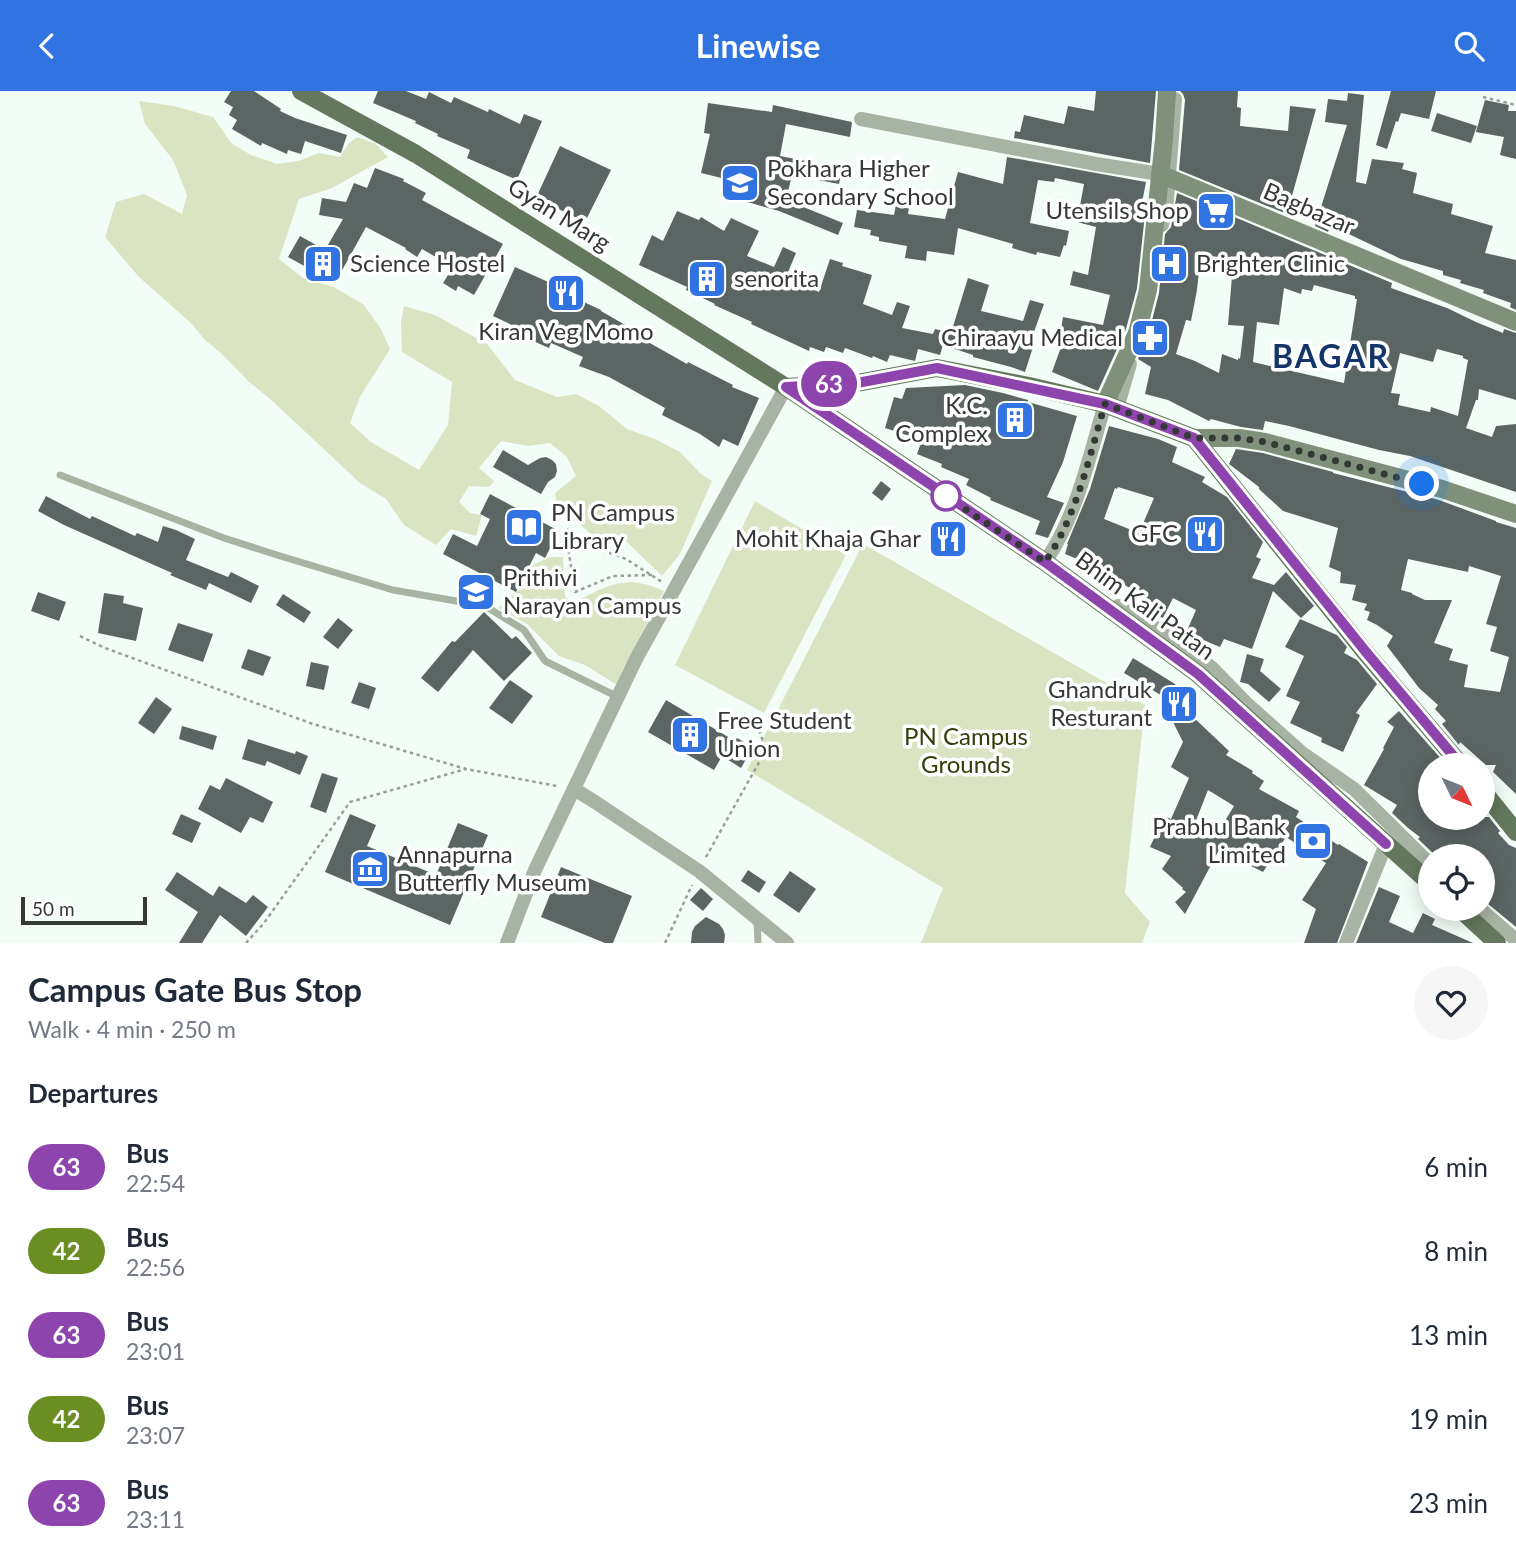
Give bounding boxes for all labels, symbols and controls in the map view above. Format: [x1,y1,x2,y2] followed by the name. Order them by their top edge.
[696,26,820,65] text: Linewise
[28,27,66,65] icon: back
[1450,27,1488,65] icon: search
[767,153,954,210] place label: Pokhara Higher Secondary School
[719,162,761,204] school or university icon: Pokhara Higher Secondary School
[503,171,616,257] street label: Gyan Marg
[1259,175,1360,240] street label: Bagbazar
[1195,190,1237,232] supermarket icon: Utensils Shop
[1045,195,1189,224] place label: Utensils Shop
[302,243,344,285] building icon: Science Hostel
[1148,243,1190,285] hospital icon: Brighter Clinic
[350,248,505,277] place label: Science Hostel
[1196,248,1345,277] place label: Brighter Clinic
[686,258,728,300] building icon: senorita
[734,263,819,292] place label: senorita
[545,272,587,314] restaurant icon: Kiran Veg Momo
[478,316,654,345] place label: Kiran Veg Momo
[1129,317,1171,359] pharmacy icon: Chiraayu Medical
[941,322,1123,351] place label: Chiraayu Medical
[1272,336,1390,375] district label: BAGAR
[798,361,860,407] line badge: 63
[815,369,843,398] text: 63
[895,390,988,447] place label: K.C. Complex
[994,399,1036,441] building icon: K.C. Complex
[1404,466,1439,501] your location
[931,481,961,511] unlabelled marker
[551,497,675,554] place label: PN Campus Library
[503,506,545,548] library icon: PN Campus Library
[1184,513,1226,555] restaurant icon: GFC
[927,518,969,560] restaurant icon: Mohit Khaja Ghar
[1131,518,1178,547] place label: GFC
[735,523,921,552] place label: Mohit Khaja Ghar
[1070,544,1221,665] street label: Bhim Kali Patan
[503,562,682,619] place label: Prithivi Narayan Campus
[455,571,497,613] school or university icon: Prithivi Narayan Campus
[1048,674,1153,731] place label: Ghandruk Resturant
[1158,683,1200,725] restaurant icon: Ghandruk Resturant
[717,705,852,762] place label: Free Student Union
[669,714,711,756] building icon: Free Student Union
[904,721,1028,778] park label: PN Campus Grounds
[1418,753,1494,829] north arrow
[1418,753,1495,921] map controls
[1152,811,1287,868] place label: Prabhu Bank Limited
[1292,820,1334,862] bank icon: Prabhu Bank Limited
[397,839,587,896] place label: Annapurna Butterfly Museum
[1418,844,1495,921] button: locate
[349,848,391,890] museum icon: Annapurna Butterfly Museum
[21,894,147,926] scale bar
[32,897,75,920] text: 50 m
[1414,966,1488,1040] button: heart
[28,969,362,1009] text: Campus Gate Bus Stop
[28,1015,236,1043] text: Walk · 4 min · 250 m
[28,1077,158,1109] text: Departures
[126,1137,169,1169] text: Bus
[1424,1151,1488,1183] text: 6 min
[53,1152,80,1181] text: 63
[126,1169,185,1197] text: 22:54
[126,1221,169,1253] text: Bus
[1424,1235,1488,1267] text: 8 min
[53,1236,80,1265] text: 42
[126,1253,185,1281] text: 22:56
[126,1305,169,1337] text: Bus
[1409,1319,1488,1351] text: 13 min
[53,1320,80,1349] text: 63
[126,1337,185,1365] text: 23:01
[126,1389,169,1421] text: Bus
[1409,1403,1488,1435] text: 19 min
[53,1404,80,1433] text: 42
[126,1421,185,1449] text: 23:07
[126,1473,169,1505] text: Bus
[1409,1487,1488,1519] text: 23 min
[53,1488,80,1517] text: 63
[126,1505,185,1533] text: 23:11

